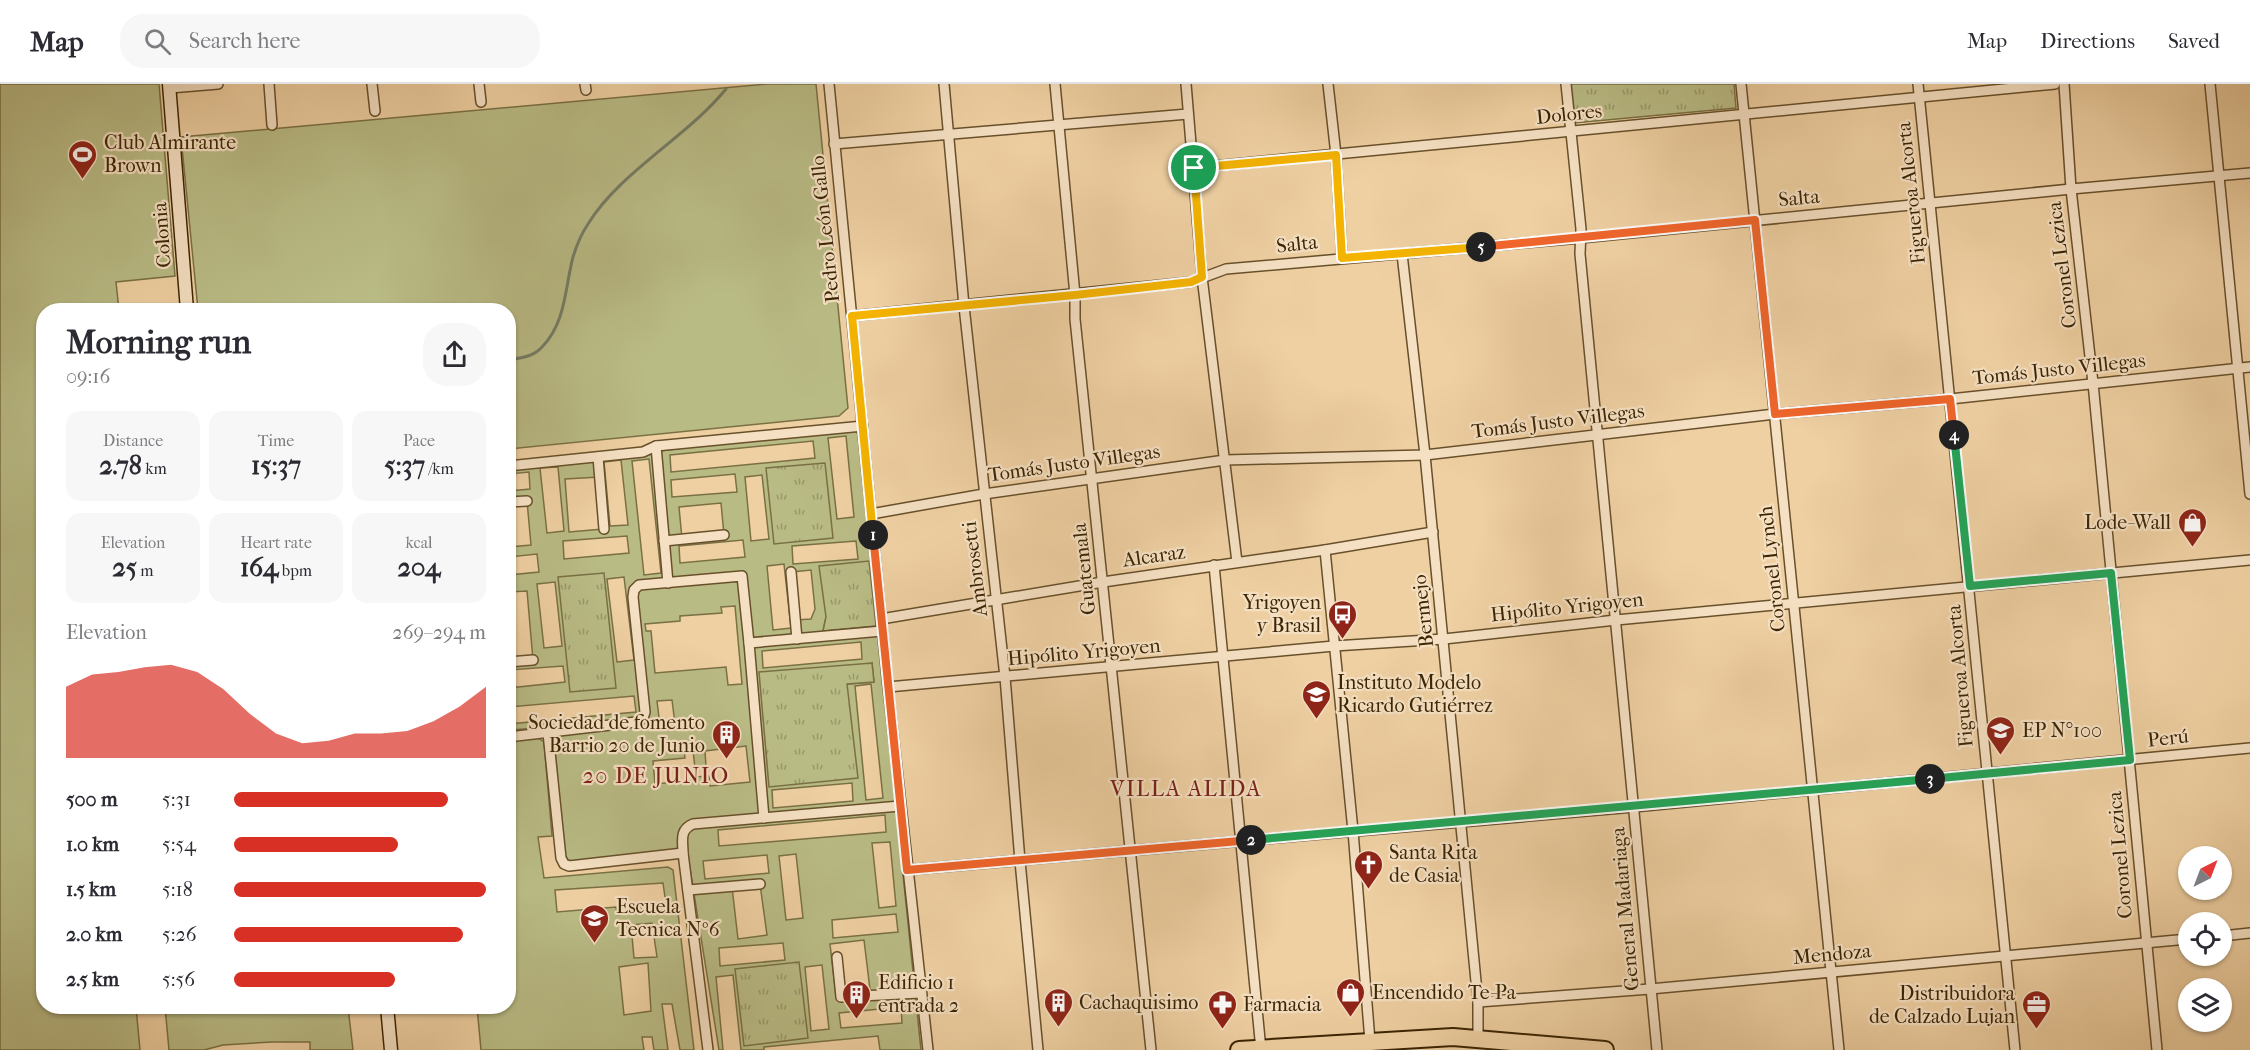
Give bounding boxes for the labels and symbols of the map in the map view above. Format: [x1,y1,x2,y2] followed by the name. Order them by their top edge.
[1535,99,1603,129] street label: Dolores
[1892,120,1930,265] street label: Figueroa Alcorta
[104,131,236,177] place label: Club Almirante Brown
[67,138,99,180] sports icon: Club Almirante Brown
[1168,142,1219,193] pin
[806,154,844,304] street label: Pedro León Gallo
[1777,185,1821,211] street label: Salta
[2043,199,2081,330] street label: Coronel Lezica
[148,201,176,269] street label: Colonia
[1275,230,1320,258] street label: Salta
[1466,232,1496,262] pin: 5
[1971,348,2147,390] street label: Tomás Justo Villegas
[1470,399,1646,443] street label: Tomás Justo Villegas
[1939,420,1969,450] pin: 4
[986,440,1162,486] street label: Tomás Justo Villegas
[1754,504,1790,633] street label: Coronel Lynch
[2176,506,2208,548] shop icon: Lode-Wall
[2084,511,2171,534] place label: Lode-Wall
[858,520,888,550] pin: 1
[958,520,992,619] street label: Ambrosetti
[1068,521,1100,616] street label: Guatemala
[1120,540,1187,572] street label: Alcaraz
[1408,573,1438,649] street label: Bermejo
[1489,587,1645,626] street label: Hipólito Yrigoyen
[1242,591,1321,637] place label: Yrigoyen y Brasil
[1326,598,1358,640] bus stop icon: Yrigoyen y Brasil
[1942,603,1978,748] street label: Figueroa Alcorta
[1006,634,1162,670] street label: Hipólito Yrigoyen
[1337,671,1493,717] place label: Instituto Modelo Ricardo Gutiérrez
[1300,678,1332,720] school or university icon: Instituto Modelo Ricardo Gutiérrez
[528,711,705,757] place label: Sociedad de fomento Barrio 20 de Junio
[1985,714,2017,756] school or university icon: EP N°100
[710,718,742,760] building icon: Sociedad de fomento Barrio 20 de Junio
[2022,719,2102,742] place label: EP N°100
[2146,724,2190,752] street label: Perú
[582,763,730,789] district label: 20 DE JUNIO
[1915,764,1945,794] pin: 3
[1109,776,1262,802] district label: VILLA ALIDA
[2103,790,2137,920] street label: Coronel Lezica
[1236,825,1266,855] pin: 2
[1606,825,1644,992] street label: General Madariaga
[1389,841,1478,887] place label: Santa Rita de Casia
[2178,846,2232,900] north arrow
[1352,848,1384,890] church icon: Santa Rita de Casia
[616,895,720,941] place label: Escuela Tecnica Nº6
[579,902,611,944] school or university icon: Escuela Tecnica Nº6
[1792,939,1873,969] street label: Mendoza
[878,971,959,1017] place label: Edificio 1 entrada 2
[1335,976,1367,1018] shop icon: Encendido Te-Pa
[841,978,873,1020] building icon: Edificio 1 entrada 2
[1372,981,1517,1004] place label: Encendido Te-Pa
[1869,982,2016,1028] place label: Distribuidora de Calzado Lujan
[1042,986,1074,1028] building icon: Cachaquisimo
[1206,988,1238,1030] pharmacy icon: Farmacia
[2020,988,2052,1030] office icon: Distribuidora de Calzado Lujan
[1079,991,1199,1014] place label: Cachaquisimo
[1243,993,1322,1016] place label: Farmacia

